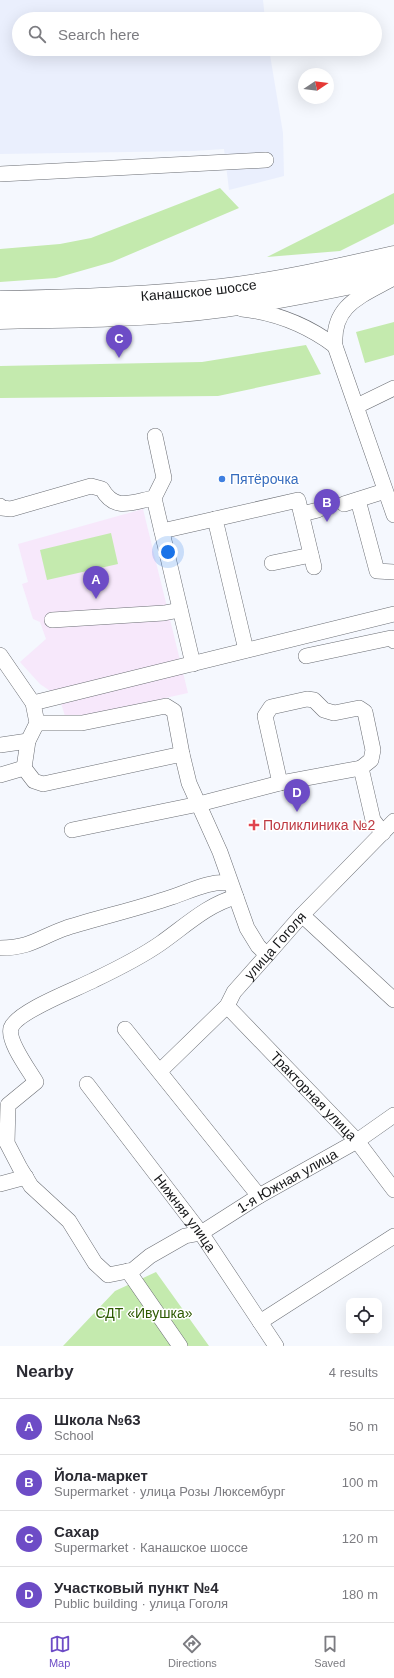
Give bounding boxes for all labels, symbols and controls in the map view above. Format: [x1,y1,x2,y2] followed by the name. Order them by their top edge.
[12,12,382,56] search box
[26,23,48,45] icon: search
[58,26,140,43] text: Search here
[298,68,334,104] north arrow
[140,276,258,304] street label: Канашское шоссе
[106,325,132,358] pin: C
[230,471,299,487] place label: Пятёрочка
[217,474,227,484] marker: Пятёрочка
[314,489,340,522] pin: B
[158,542,178,562] your location
[83,566,109,599] pin: A
[284,779,310,812] pin: D
[263,817,375,833] place label: Поликлиника №2
[248,819,260,831] marker: Поликлиника №2
[241,908,309,983] street label: улица Гоголя
[267,1048,360,1144] street label: Тракторная улица
[234,1146,340,1216] street label: 1-я Южная улица
[151,1171,219,1255] street label: Нижняя улица
[346,1298,382,1334] map controls
[346,1298,382,1334] button: locate
[96,1305,193,1321] park label: СДТ «Ивушка»
[16,1362,74,1381] text: Nearby
[329,1365,378,1380] text: 4 results
[54,1411,141,1428] text: Школа №63
[24,1419,34,1434] text: A
[349,1419,378,1434] text: 50 m
[54,1428,94,1443] text: School
[54,1467,148,1484] text: Йола-маркет
[24,1475,34,1490] text: B
[342,1475,378,1490] text: 100 m
[54,1484,286,1499] text: Supermarket · улица Розы Люксембург
[54,1523,99,1540] text: Сахар
[24,1531,34,1546] text: C
[342,1531,378,1546] text: 120 m
[54,1540,248,1555] text: Supermarket · Канашское шоссе
[54,1579,219,1596] text: Участковый пункт №4
[24,1587,34,1602] text: D
[342,1587,378,1602] text: 180 m
[54,1596,228,1611] text: Public building · улица Гоголя
[49,1633,71,1669] tab: Map
[168,1633,217,1669] tab: Directions
[314,1633,345,1669] tab: Saved

